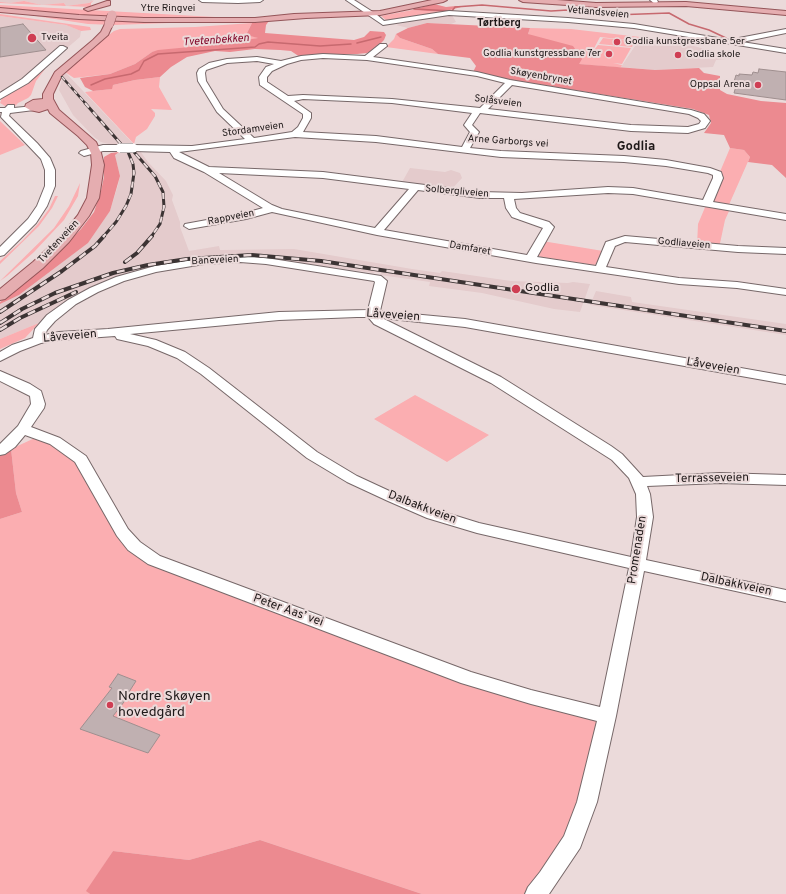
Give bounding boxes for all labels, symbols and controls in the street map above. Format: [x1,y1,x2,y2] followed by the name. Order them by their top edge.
[141,3,195,15] street label: Ytre Ringvei
[566,4,630,22] street label: Vetlandsveien
[477,17,521,31] district label: Tørtberg
[26,32,38,44] marker: Tveita
[41,32,68,44] place label: Tveita
[182,32,250,50] water label: Tvetenbekken
[625,36,745,48] place label: Godlia kunstgressbane 5er
[612,37,622,47] marker: Godlia kunstgressbane 5er
[483,48,601,60] place label: Godlia kunstgressbane 7er
[604,49,614,59] marker: Godlia kunstgressbane 7er
[686,49,740,61] place label: Godlia skole
[673,50,683,60] marker: Godlia skole
[509,66,573,88] street label: Skøyenbrynet
[690,79,750,91] place label: Oppsal Arena
[753,80,763,90] marker: Oppsal Arena
[474,93,522,111] street label: Solåsveien
[221,120,285,140] street label: Stordamveien
[467,133,549,151] street label: Arne Garborgs vei
[617,139,655,155] district label: Godlia
[425,183,489,201] street label: Solbergliveien
[207,208,255,228] street label: Rappveien
[36,218,82,266] street label: Tvetenveien
[657,236,711,252] street label: Godliaveien
[448,239,492,259] street label: Damfaret
[191,254,239,268] street label: Baneveien
[525,282,559,296] place label: Godlia
[510,283,522,295] marker: Godlia
[366,307,420,325] street label: Låveveien
[42,327,98,347] street label: Låveveien
[685,355,741,379] street label: Låveveien
[675,471,749,487] street label: Terrasseveien
[386,488,458,528] street label: Dalbakkveien
[626,515,650,585] street label: Promenaden
[699,570,773,600] street label: Dalbakkveien
[251,592,325,630] street label: Peter Aas’ vei
[118,689,211,722] place label: Nordre Skøyen hovedgård
[105,700,115,710] marker: Nordre Skøyen hovedgård

